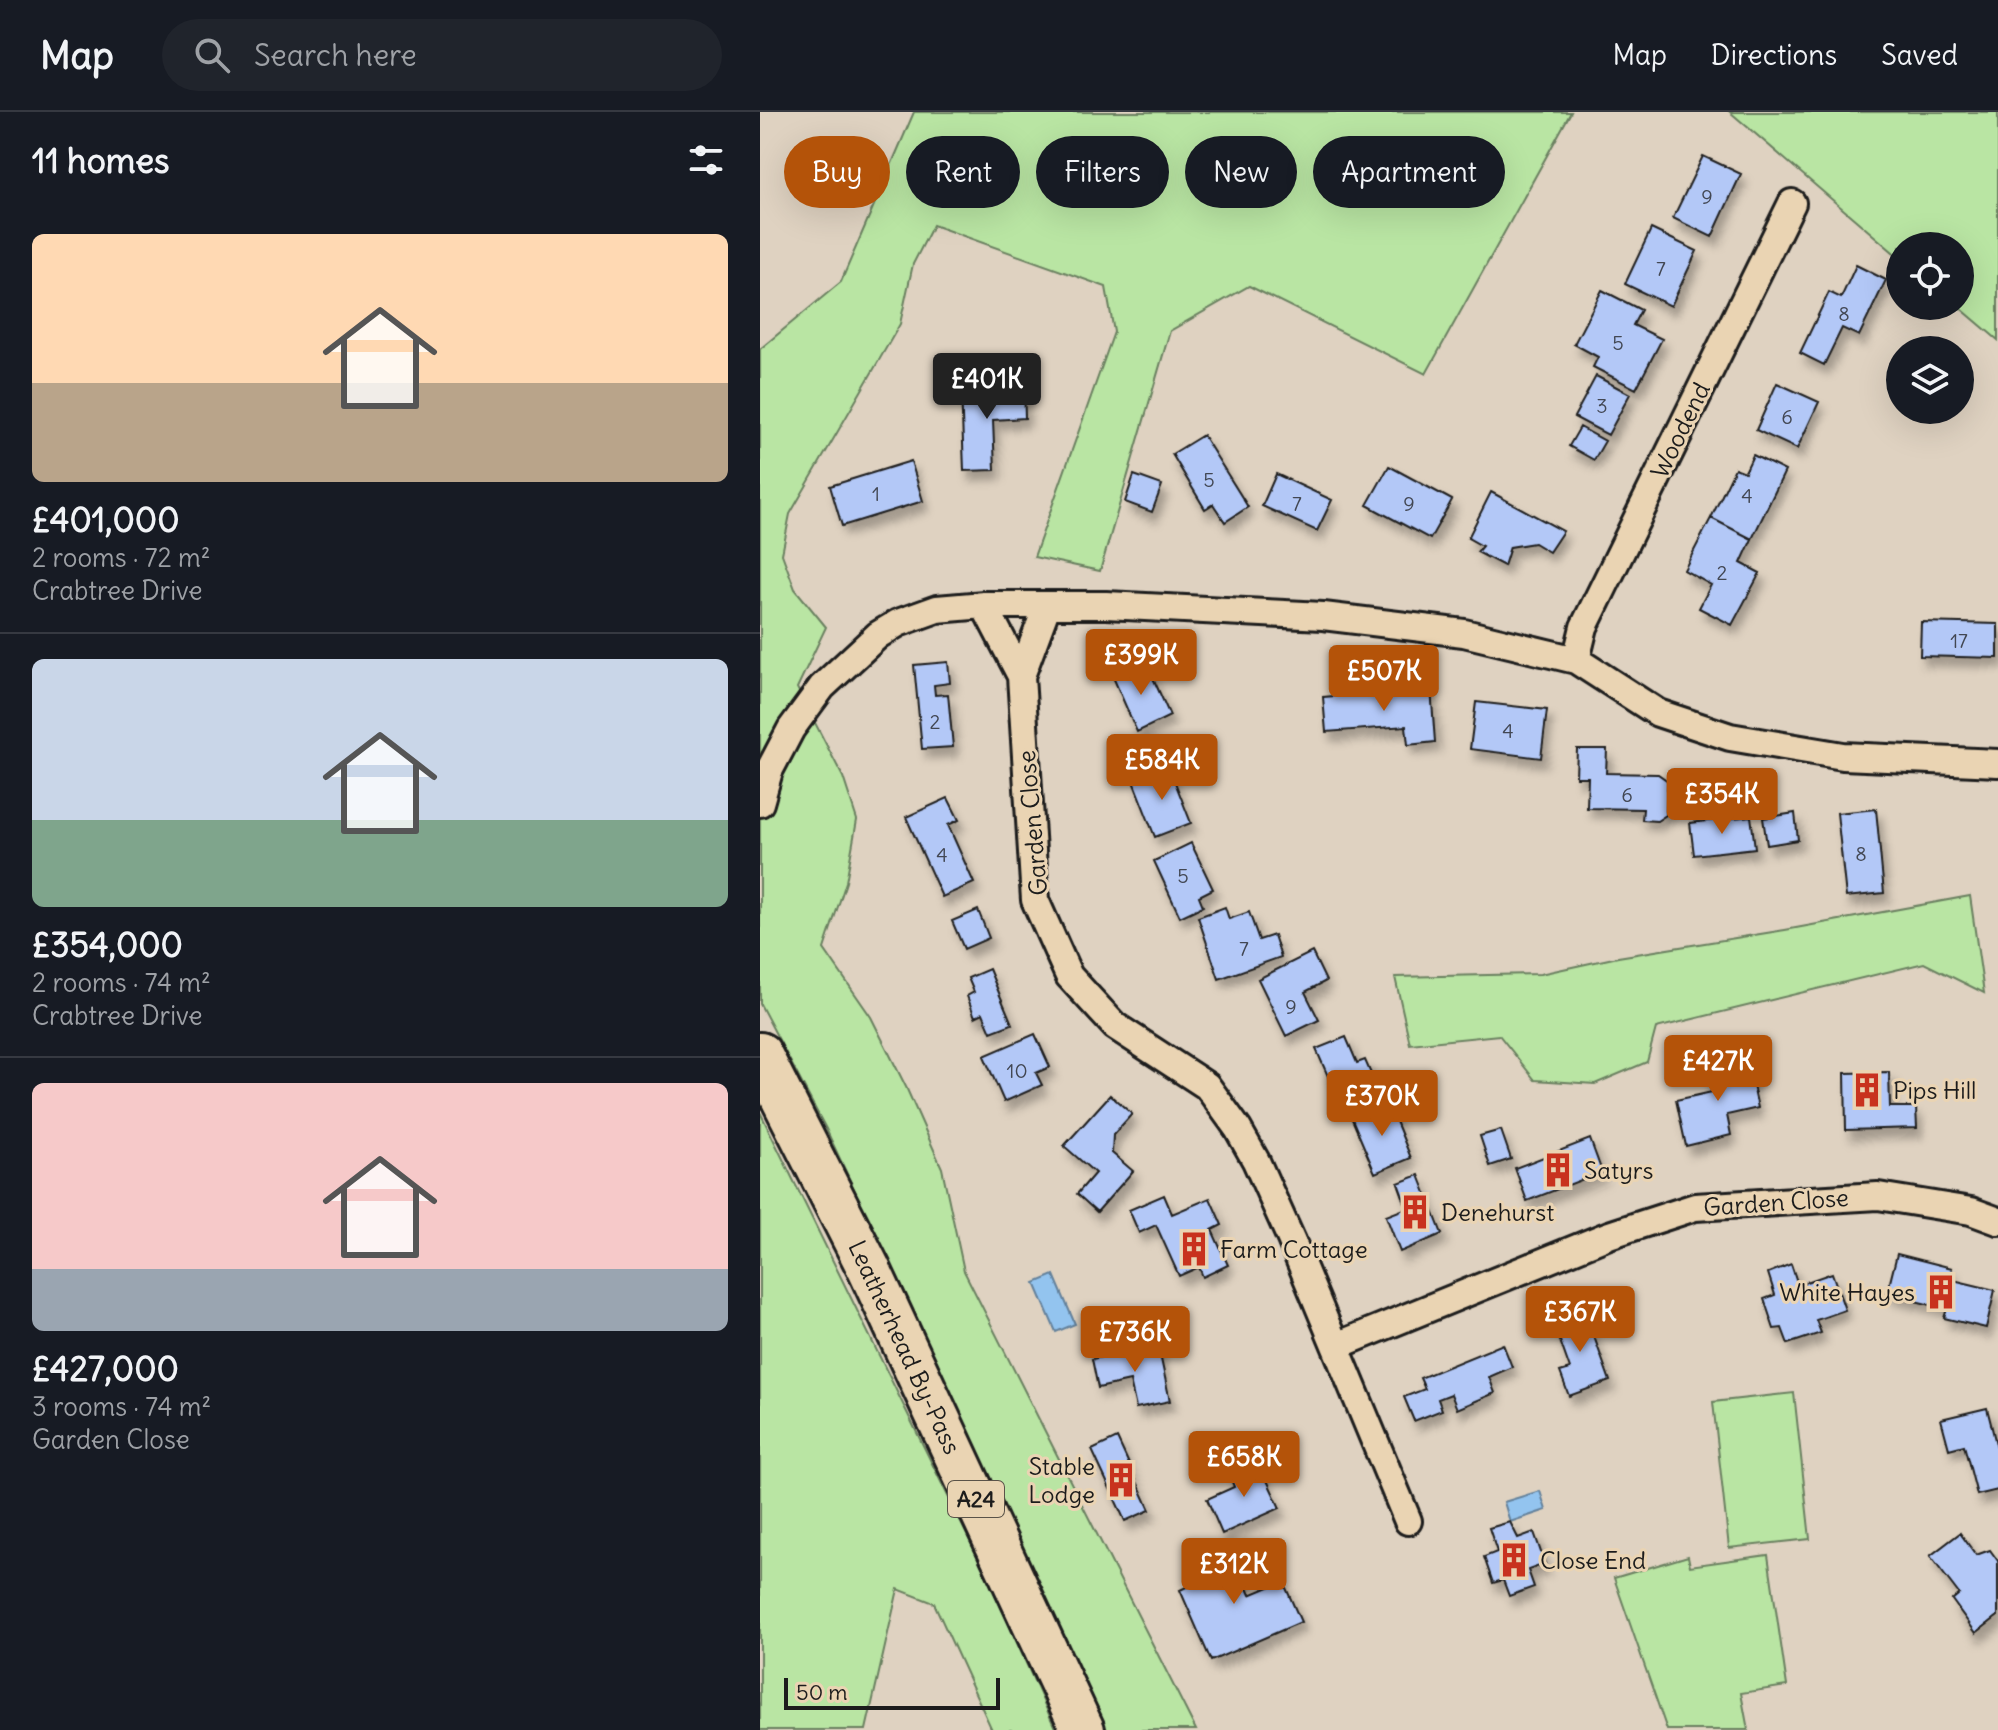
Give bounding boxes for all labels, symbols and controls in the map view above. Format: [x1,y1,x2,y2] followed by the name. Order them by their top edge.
[162,19,722,91] search box
[40,32,114,79] text: Map
[190,33,234,77] icon: search
[254,36,417,74] text: Search here
[1612,37,1667,73] text: Map
[1711,37,1837,73] text: Directions
[1881,37,1958,73] text: Saved
[784,136,890,208] chip: Buy
[906,136,1020,208] chip: Rent
[1036,136,1169,208] chip: Filters
[1185,136,1297,208] chip: New
[1313,136,1505,208] chip: Apartment
[684,138,728,182] icon: filters
[32,139,169,182] text: 11 homes
[1701,184,1713,209] house number: 9
[1886,232,1974,424] map controls
[1886,232,1974,320] button: locate
[1656,256,1666,281] house number: 7
[308,286,452,430] icon: home
[1838,301,1850,326] house number: 8
[1612,330,1624,355] house number: 5
[1886,336,1974,424] button: layers
[931,353,1043,421] pin: £401K
[951,362,1023,395] text: £401K
[1644,377,1716,483] street label: Woodend
[1596,393,1608,418] house number: 3
[1781,404,1793,429] house number: 6
[1203,467,1215,492] house number: 5
[872,481,880,506] house number: 1
[1741,483,1753,508] house number: 4
[1292,491,1302,516] house number: 7
[1403,491,1415,516] house number: 9
[32,498,180,541] text: £401,000
[32,541,211,574] text: 2 rooms · 72 m²
[1717,560,1728,585] house number: 2
[32,574,203,607] text: Crabtree Drive
[1950,628,1968,653] house number: 17
[1085,629,1197,697] pin: £399K
[1104,638,1178,671] text: £399K
[1328,645,1440,713] pin: £507K
[1347,654,1421,687] text: £507K
[930,709,941,734] house number: 2
[308,711,452,855] icon: home
[1502,718,1514,743] house number: 4
[1106,734,1218,802] pin: £584K
[1125,743,1199,776] text: £584K
[1011,749,1053,897] street label: Garden Close
[1666,768,1778,836] pin: £354K
[1685,777,1759,810] text: £354K
[1621,782,1633,807] house number: 6
[1855,841,1867,866] house number: 8
[936,842,948,867] house number: 4
[1177,863,1189,888] house number: 5
[32,923,183,966] text: £354,000
[1239,936,1249,961] house number: 7
[32,966,211,999] text: 2 rooms · 74 m²
[1285,994,1297,1019] house number: 9
[32,999,203,1032] text: Crabtree Drive
[1662,1035,1774,1103] pin: £427K
[1682,1044,1754,1077] text: £427K
[1006,1058,1028,1083] house number: 10
[1326,1070,1438,1138] pin: £370K
[1848,1071,1886,1109] building icon: Pips Hill
[1893,1075,1976,1105] place label: Pips Hill
[1345,1079,1419,1112] text: £370K
[308,1135,452,1279] icon: home
[1539,1151,1577,1189] building icon: Satyrs
[1584,1155,1653,1185] place label: Satyrs
[1702,1182,1850,1222] street label: Garden Close
[1396,1193,1434,1231] building icon: Denehurst
[1441,1197,1554,1227] place label: Denehurst
[1175,1230,1213,1268] building icon: Farm Cottage
[1220,1234,1368,1264] place label: Farm Cottage
[842,1235,968,1459] street label: Leatherhead By-Pass
[1922,1273,1960,1311] building icon: White Hayes
[1779,1277,1915,1307] place label: White Hayes
[1524,1286,1636,1354] pin: £367K
[1544,1295,1616,1328] text: £367K
[1079,1306,1191,1374] pin: £736K
[1099,1315,1171,1348] text: £736K
[32,1347,179,1390] text: £427,000
[32,1390,211,1423] text: 3 rooms · 74 m²
[32,1423,190,1456] text: Garden Close
[1188,1431,1300,1499] pin: £658K
[1207,1440,1281,1473] text: £658K
[1028,1451,1095,1509] place label: Stable Lodge
[1102,1461,1140,1499] building icon: Stable Lodge
[948,1481,1004,1517] road number: A24
[1178,1538,1290,1606] pin: £312K
[1495,1541,1533,1579] building icon: Close End
[1540,1545,1646,1575] place label: Close End
[1199,1547,1269,1580] text: £312K
[784,1674,1000,1710] scale bar
[796,1678,848,1706] text: 50 m

